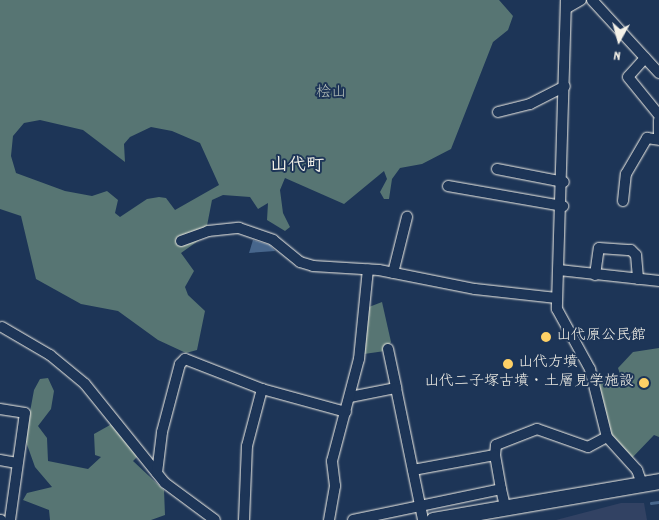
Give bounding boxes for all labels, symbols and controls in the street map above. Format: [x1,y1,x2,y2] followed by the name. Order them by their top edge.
[594,15,644,65] north arrow
[613,45,622,65] text: N
[316,85,346,103] park label: 桧山
[270,156,324,178] district label: 山代町
[556,328,646,346] place label: 山代原公民館
[540,331,552,343] marker: 山代原公民館
[518,355,578,373] place label: 山代方墳
[502,358,514,370] marker: 山代方墳
[424,374,634,392] place label: 山代二子塚古墳・土層見学施設
[638,377,650,389] marker: 山代二子塚古墳・土層見学施設

